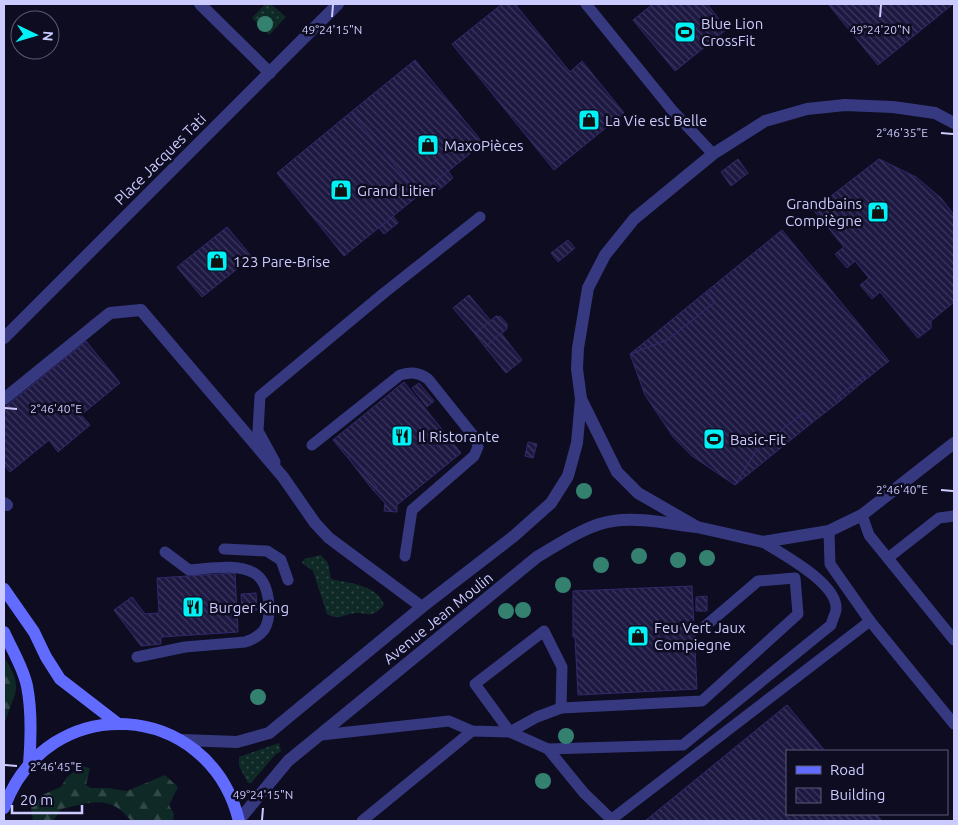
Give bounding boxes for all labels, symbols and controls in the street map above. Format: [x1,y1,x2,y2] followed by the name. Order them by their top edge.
[10,10,60,60] north arrow
[701,15,763,49] place label: Blue Lion CrossFit
[673,20,697,44] sports icon: Blue Lion CrossFit
[302,23,362,36] text: 49°24'15"N
[850,23,910,36] text: 49°24'20"N
[40,30,56,42] text: N
[577,108,601,132] shop icon: La Vie est Belle
[111,110,209,208] street label: Place Jacques Tati
[605,112,707,129] place label: La Vie est Belle
[876,126,928,139] text: 2°46'35"E
[416,133,440,157] shop icon: MaxoPièces
[444,137,524,154] place label: MaxoPièces
[329,178,353,202] shop icon: Grand Litier
[357,182,436,199] place label: Grand Litier
[785,195,862,229] place label: Grandbains Compiègne
[866,200,890,224] shop icon: Grandbains Compiègne
[205,249,229,273] shop icon: 123 Pare-Brise
[233,253,330,270] place label: 123 Pare-Brise
[30,402,82,415] text: 2°46'40"E
[390,424,414,448] restaurant icon: Il Ristorante
[702,427,726,451] sports icon: Basic-Fit
[418,428,499,445] place label: Il Ristorante
[730,431,786,448] place label: Basic-Fit
[876,483,928,496] text: 2°46'40"E
[380,569,496,667] street label: Avenue Jean Moulin
[181,595,205,619] restaurant icon: Burger King
[209,599,289,616] place label: Burger King
[654,619,746,653] place label: Feu Vert Jaux Compiegne
[626,624,650,648] shop icon: Feu Vert Jaux Compiegne
[786,750,948,815] legend
[30,760,82,773] text: 2°46'45"E
[830,761,865,778] text: Road
[12,782,82,814] scale bar
[830,786,885,803] text: Building
[233,788,293,801] text: 49°24'15"N
[20,791,53,808] text: 20 m

